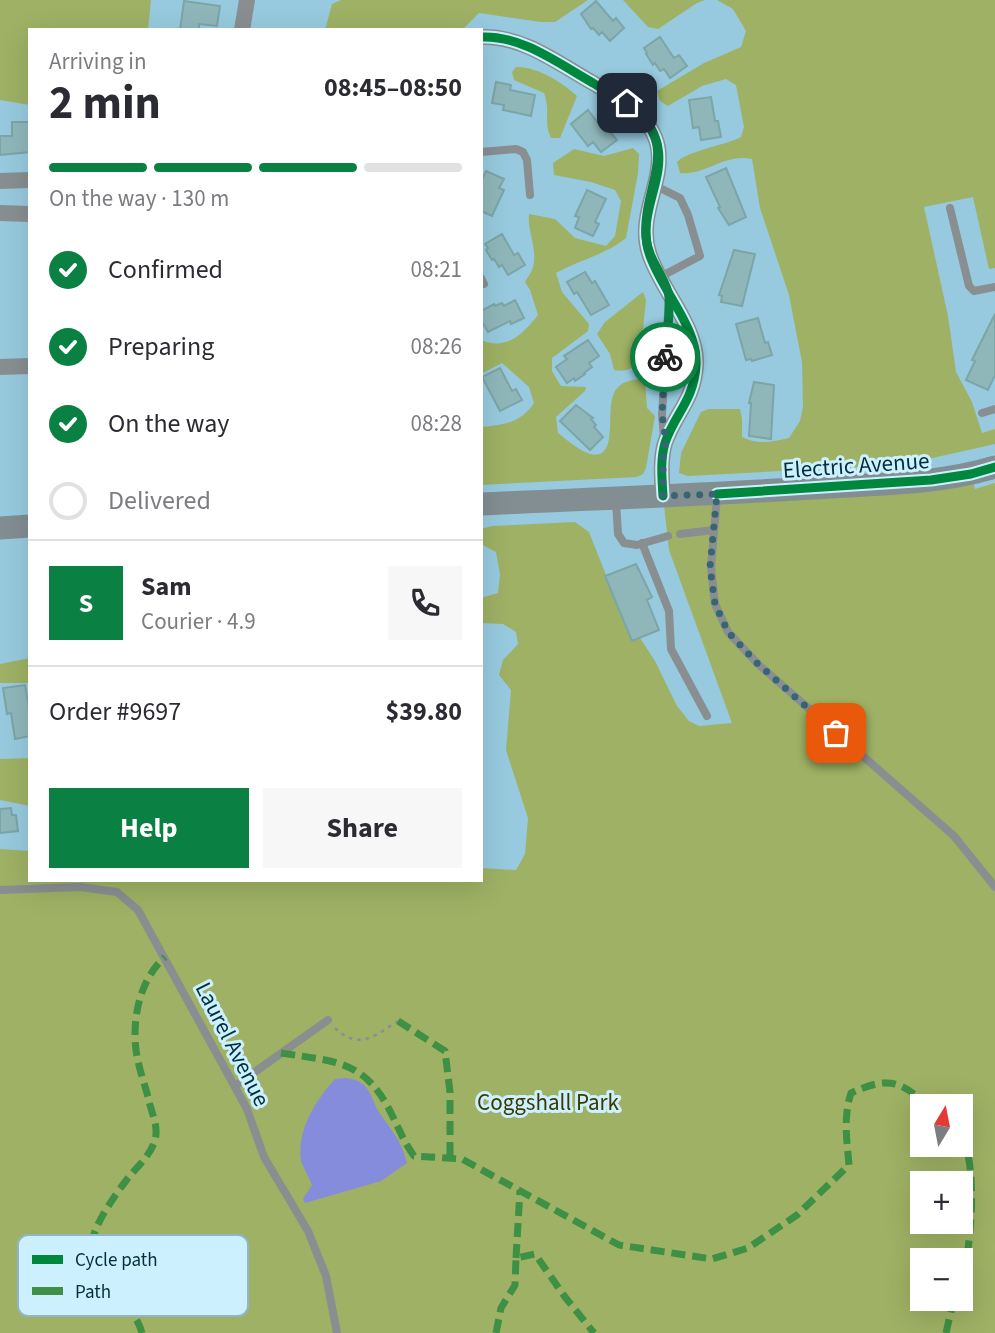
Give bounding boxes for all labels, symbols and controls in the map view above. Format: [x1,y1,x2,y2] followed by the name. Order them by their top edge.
[49,45,147,78] text: Arriving in
[324,69,462,106] text: 08:45–08:50
[49,71,161,136] text: 2 min
[597,73,657,133] pin
[608,84,646,122] icon: home
[49,182,229,215] text: On the way · 130 m
[49,251,87,289] icon: check
[108,251,223,288] text: Confirmed
[411,253,462,286] text: 08:21
[630,322,700,392] courier
[49,328,87,366] icon: check
[108,328,214,365] text: Preparing
[411,330,462,363] text: 08:26
[646,338,684,376] icon: bike
[49,405,87,443] icon: check
[108,405,229,442] text: On the way
[411,407,462,440] text: 08:28
[782,444,931,487] street label: Electric Avenue
[108,482,211,519] text: Delivered
[388,566,462,640] button: phone
[141,568,191,605] text: Sam
[79,585,93,622] text: S
[141,605,256,638] text: Courier · 4.9
[49,693,181,730] text: Order #9697
[386,693,462,730] text: $39.80
[806,703,866,763] pin
[817,714,855,752] icon: bag
[49,788,249,868] button: Help
[263,788,462,868] button: Share
[187,976,278,1112] street label: Laurel Avenue
[477,1086,620,1119] park label: Coggshall Park
[910,1094,973,1157] north arrow
[910,1094,973,1311] map controls
[910,1171,973,1234] button: +
[18,1235,248,1316] legend
[75,1247,157,1274] text: Cycle path
[910,1248,973,1311] button: −
[75,1279,111,1306] text: Path

